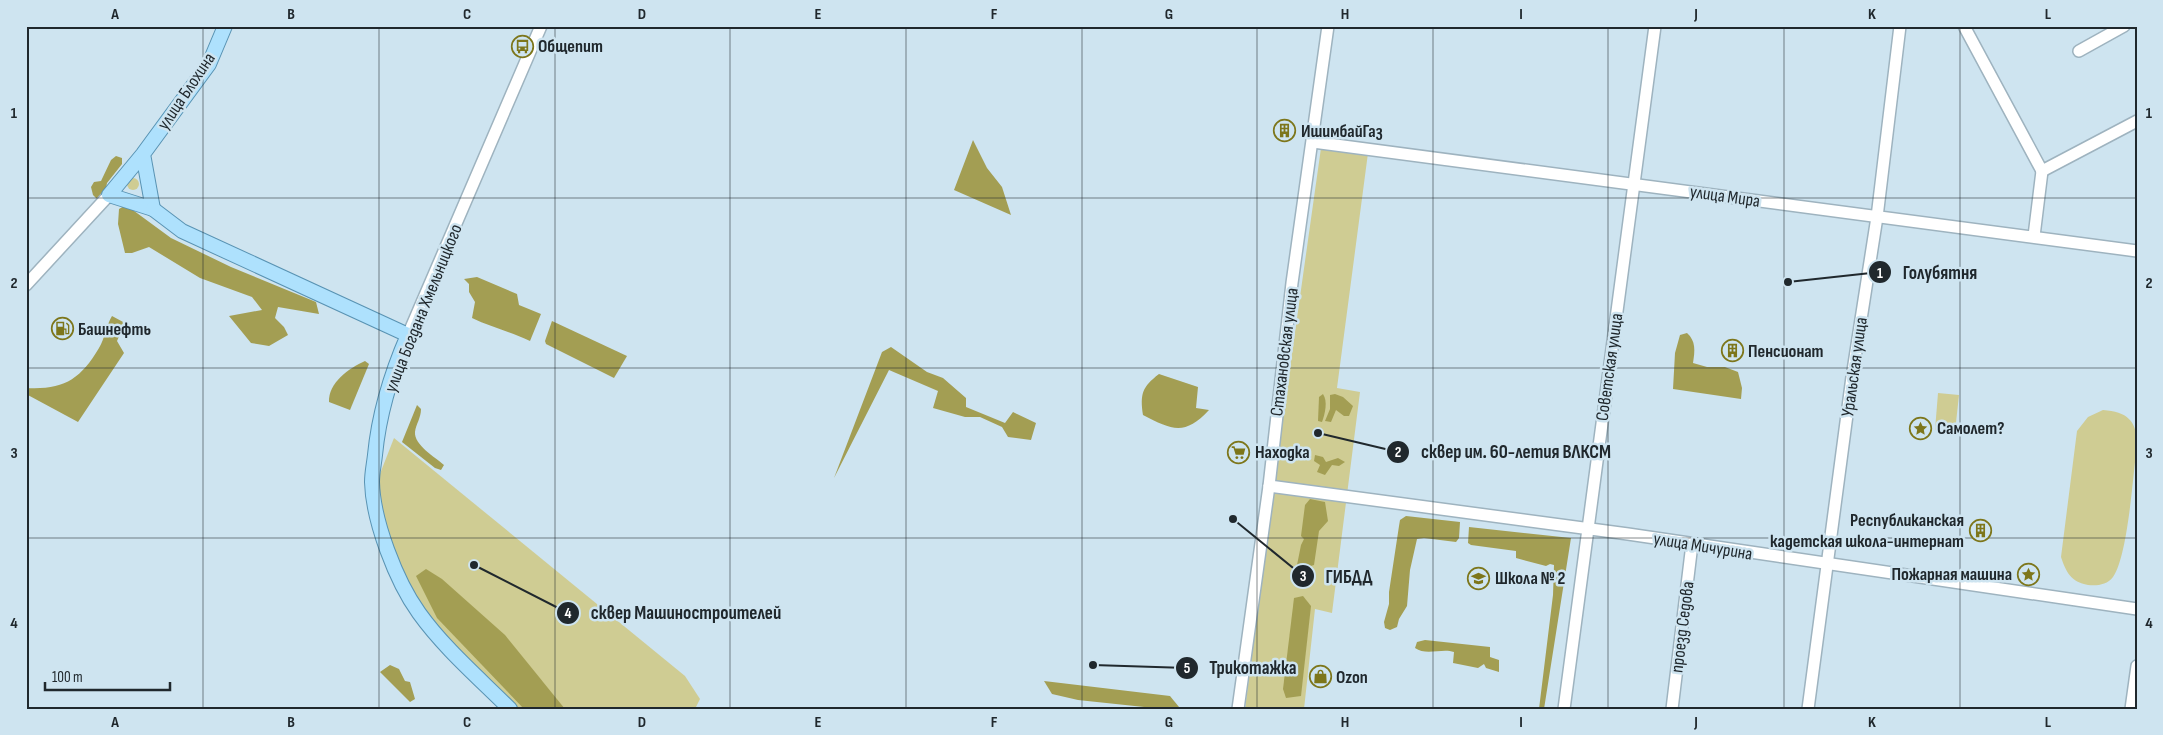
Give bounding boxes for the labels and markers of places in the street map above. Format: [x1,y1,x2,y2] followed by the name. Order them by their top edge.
[510,34,534,58] bus stop icon: Общепит
[538,36,603,57] place label: Общепит
[1273,119,1297,143] building icon: ИшимбайГаз
[1301,121,1383,142] place label: ИшимбайГаз
[1867,255,1987,289] callout: Голубятня
[50,317,74,341] fuel station icon: Башнефть
[78,319,151,340] place label: Башнефть
[1720,339,1744,363] building icon: Пенсионат
[1748,341,1824,362] place label: Пенсионат
[1909,416,1933,440] place icon: Самолет?
[1937,418,2004,439] place label: Самолет?
[1386,435,1621,469] callout: сквер им. 60-летия ВЛКСМ
[1227,440,1251,464] supermarket icon: Находка
[1255,442,1310,463] place label: Находка
[1770,510,1964,552] place label: Республиканская кадетская школа-интернат
[1968,518,1992,542] building icon: Республиканская кадетская школа-интернат
[1290,559,1382,593] callout: ГИБДД
[2016,562,2040,586] place icon: Пожарная машина
[1891,564,2012,585] place label: Пожарная машина
[1467,566,1491,590] school or university icon: Школа № 2
[1495,568,1566,589] place label: Школа № 2
[556,596,791,630] callout: сквер Машиностроителей
[1174,651,1307,685] callout: Трикотажка
[1308,665,1332,689] shop icon: Ozon
[1336,667,1368,688] place label: Ozon

